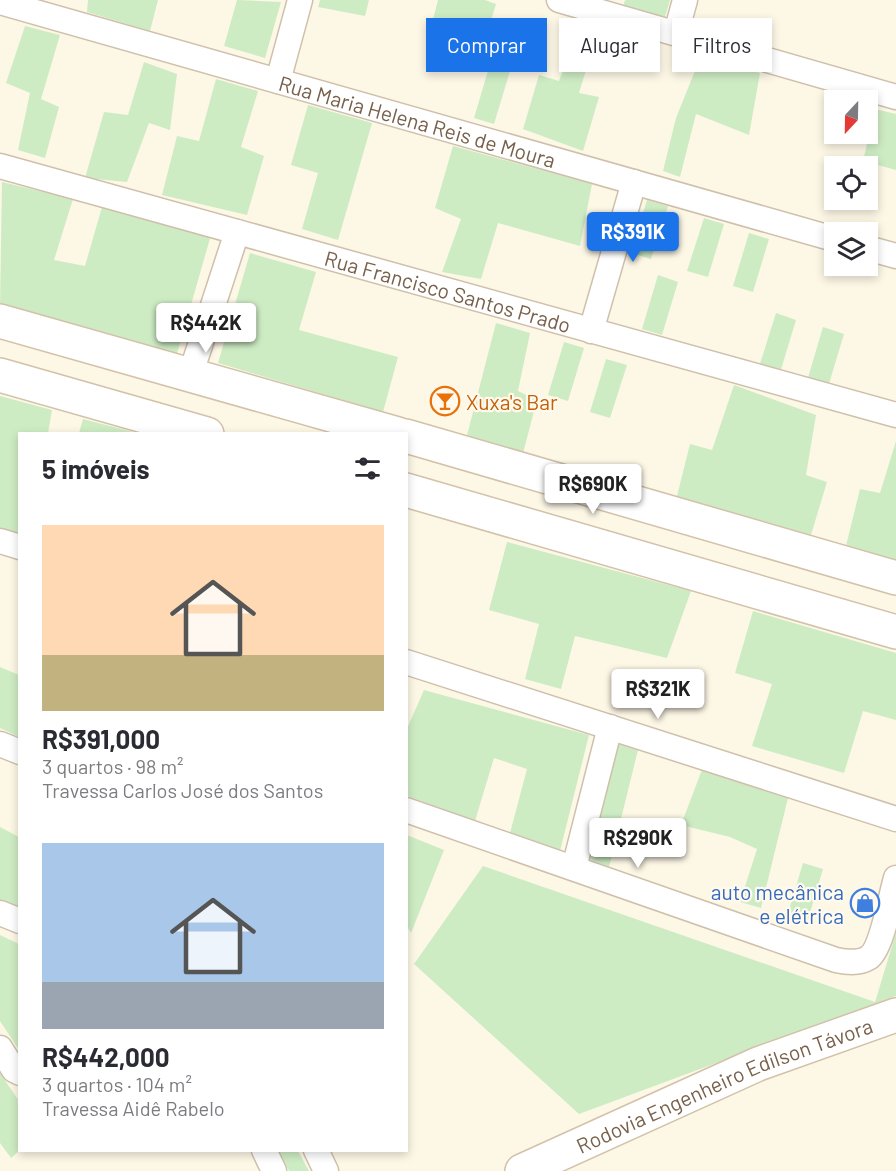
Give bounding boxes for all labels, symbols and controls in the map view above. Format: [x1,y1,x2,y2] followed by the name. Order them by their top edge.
[426,18,547,72] chip: Comprar
[559,18,660,72] chip: Alugar
[672,18,772,72] chip: Filtros
[276,69,559,172] street label: Rua Maria Helena Reis de Moura
[824,90,878,144] north arrow
[824,90,878,276] map controls
[824,156,878,210] button: locate
[584,212,682,263] pin: R$391K
[601,219,665,243] text: R$391K
[824,222,878,276] button: layers
[322,244,574,337] street label: Rua Francisco Santos Prado
[157,303,255,354] pin: R$442K
[170,310,242,334] text: R$442K
[429,385,461,417] bar icon: Xuxa's Bar
[466,389,558,414] place label: Xuxa's Bar
[351,452,384,485] icon: filters
[42,453,150,484] text: 5 imóveis
[544,464,642,515] pin: R$690K
[559,471,628,495] text: R$690K
[159,564,267,672] icon: home
[609,669,707,720] pin: R$321K
[625,676,691,700] text: R$321K
[42,723,160,754] text: R$391,000
[42,754,183,778] text: 3 quartos · 98 m²
[42,778,323,802] text: Travessa Carlos José dos Santos
[589,818,687,869] pin: R$290K
[603,825,673,849] text: R$290K
[711,879,844,928] place label: auto mecânica e elétrica
[159,882,267,990] icon: home
[849,887,881,919] shop icon: auto mecânica e elétrica
[572,1012,876,1157] street label: Rodovia Engenheiro Edilson Távora
[42,1041,170,1072] text: R$442,000
[42,1072,192,1096] text: 3 quartos · 104 m²
[42,1096,225,1120] text: Travessa Aidê Rabelo

